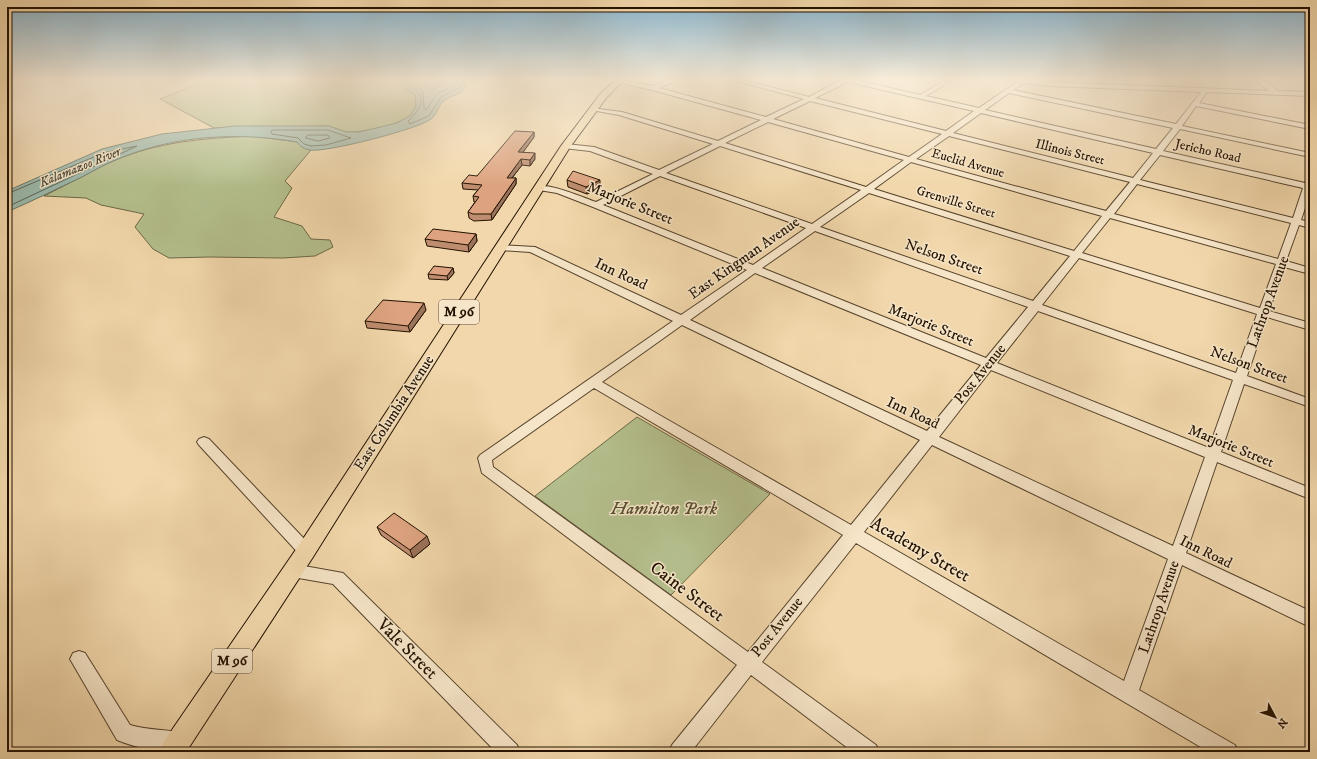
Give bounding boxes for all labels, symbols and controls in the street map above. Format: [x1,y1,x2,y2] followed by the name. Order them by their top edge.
[1173,135,1243,166] street label: Jericho Road
[1034,136,1106,168] street label: Illinois Street
[36,143,124,191] water label: Kalamazoo River
[930,145,1006,181] street label: Euclid Avenue
[584,177,676,229] street label: Marjorie Street
[915,182,997,222] street label: Grenville Street
[685,213,803,303] street label: East Kingman Avenue
[902,235,986,279] street label: Nelson Street
[1243,253,1293,351] street label: Lathrop Avenue
[592,254,651,295] street label: Inn Road
[885,299,977,351] street label: Marjorie Street
[439,300,479,324] road number: M 96
[950,340,1010,408] street label: Post Avenue
[1207,342,1291,388] street label: Nelson Street
[350,352,438,474] street label: East Columbia Avenue
[884,393,943,434] street label: Inn Road
[1185,420,1277,472] street label: Marjorie Street
[610,498,718,520] park label: Hamilton Park
[866,513,974,588] street label: Academy Street
[1177,531,1236,573] street label: Inn Road
[645,557,729,627] street label: Caine Street
[1134,558,1184,656] street label: Lathrop Avenue
[747,593,807,661] street label: Post Avenue
[371,613,442,684] street label: Vale Street
[212,649,252,673] road number: M 96
[1255,697,1295,737] north arrow
[1274,715,1290,731] text: N

